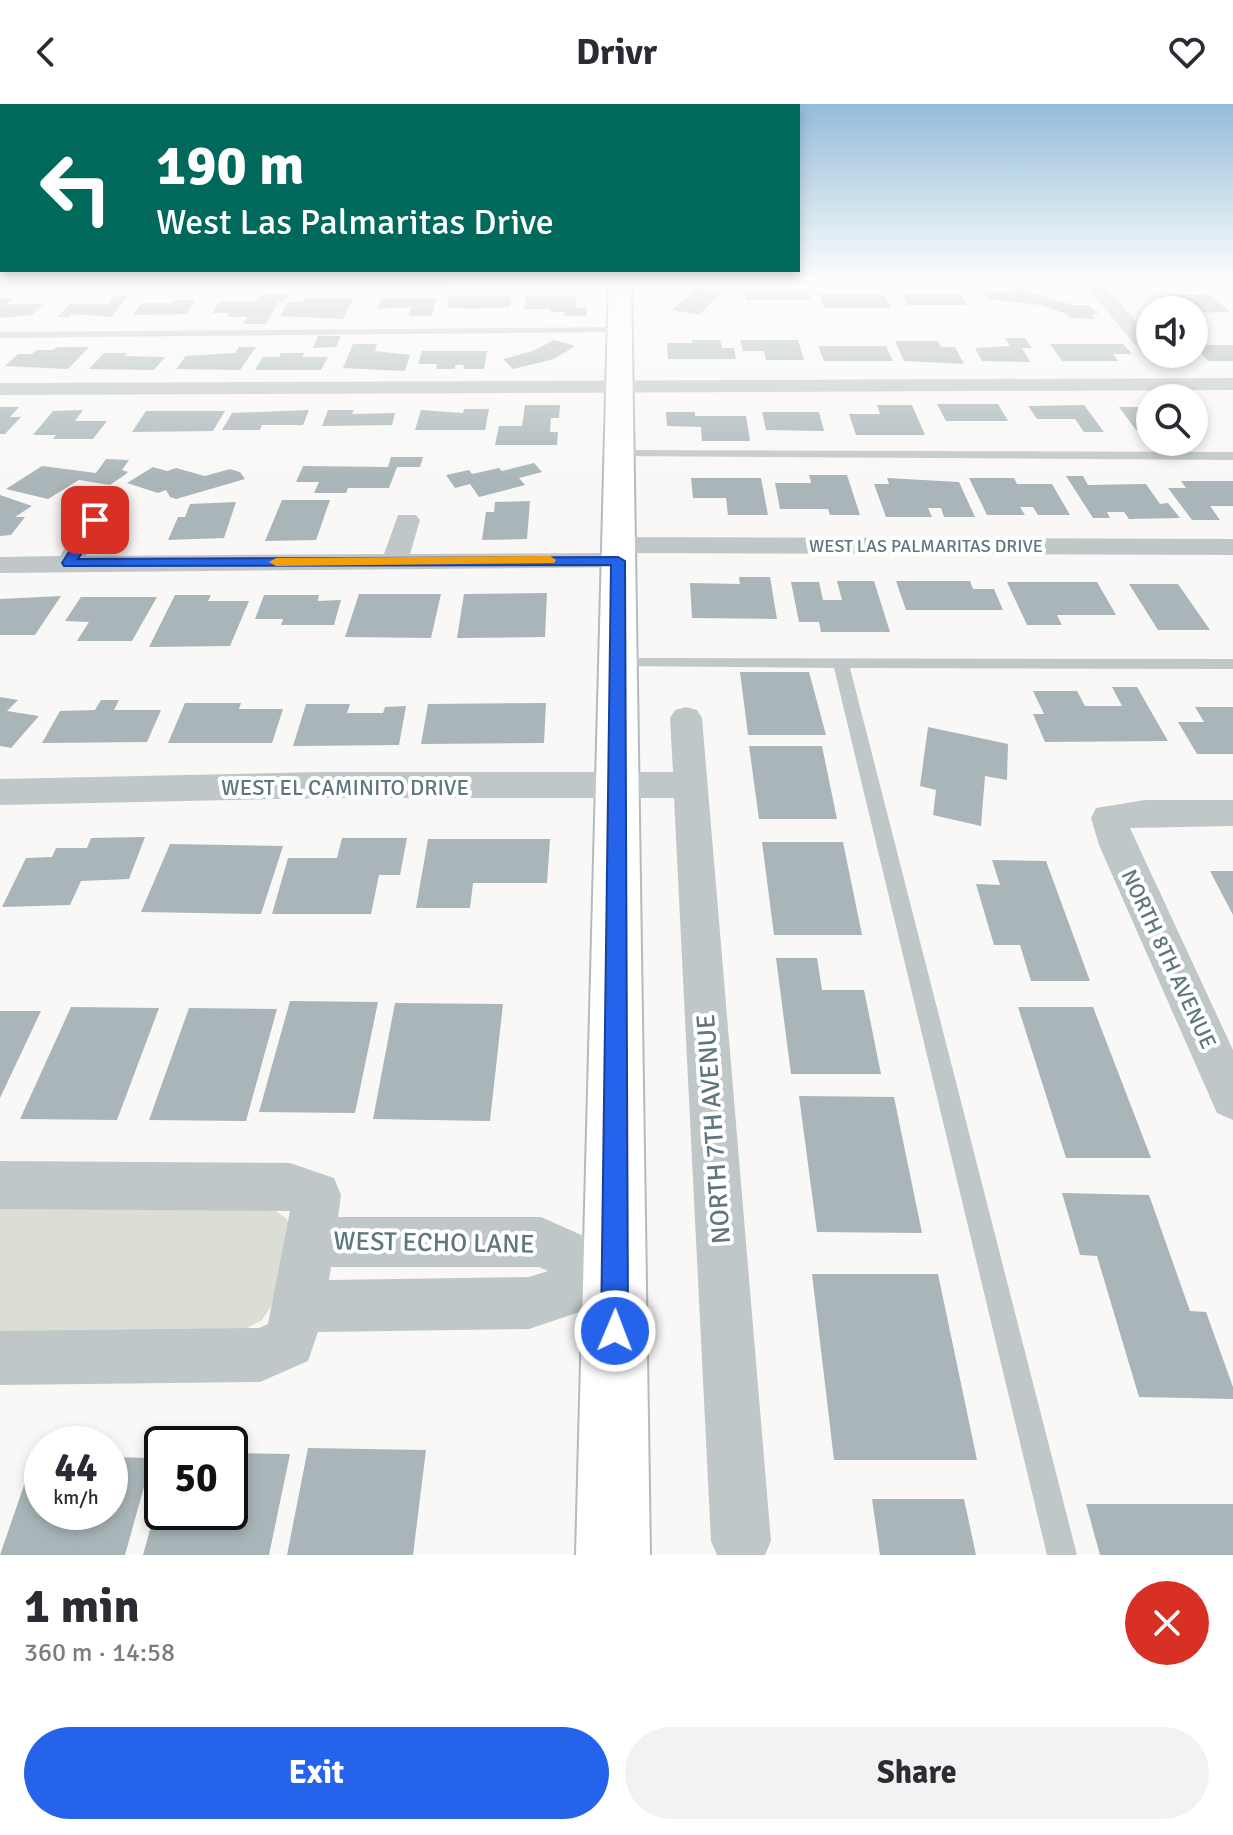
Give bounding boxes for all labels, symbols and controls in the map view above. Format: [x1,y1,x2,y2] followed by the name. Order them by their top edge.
[24,30,68,74] icon: back
[576,30,657,75] text: Drivr
[1165,30,1209,74] icon: heart
[156,131,304,200] text: 190 m
[24,136,128,240] icon: left
[156,200,554,245] text: West Las Palmaritas Drive
[1136,296,1208,456] map controls
[1136,296,1208,368] button: sound
[1136,384,1208,456] button: search
[61,486,129,554] pin
[73,498,117,542] icon: arrive
[809,535,1043,557] street label: WEST LAS PALMARITAS DRIVE
[221,774,469,801] street label: WEST EL CAMINITO DRIVE
[1116,865,1222,1053] street label: NORTH 8TH AVENUE
[690,1013,738,1245] street label: NORTH 7TH AVENUE
[333,1225,535,1261] street label: WEST ECHO LANE
[573,1289,657,1373] position arrow
[144,1426,248,1530] speed limit sign: 50
[54,1443,98,1493] text: 44
[53,1485,99,1510] text: km/h
[24,1577,140,1636] text: 1 min
[1125,1581,1209,1665] button: close
[24,1637,175,1669] text: 360 m · 14:58
[24,1727,609,1819] button: Exit
[625,1727,1209,1819] button: Share

